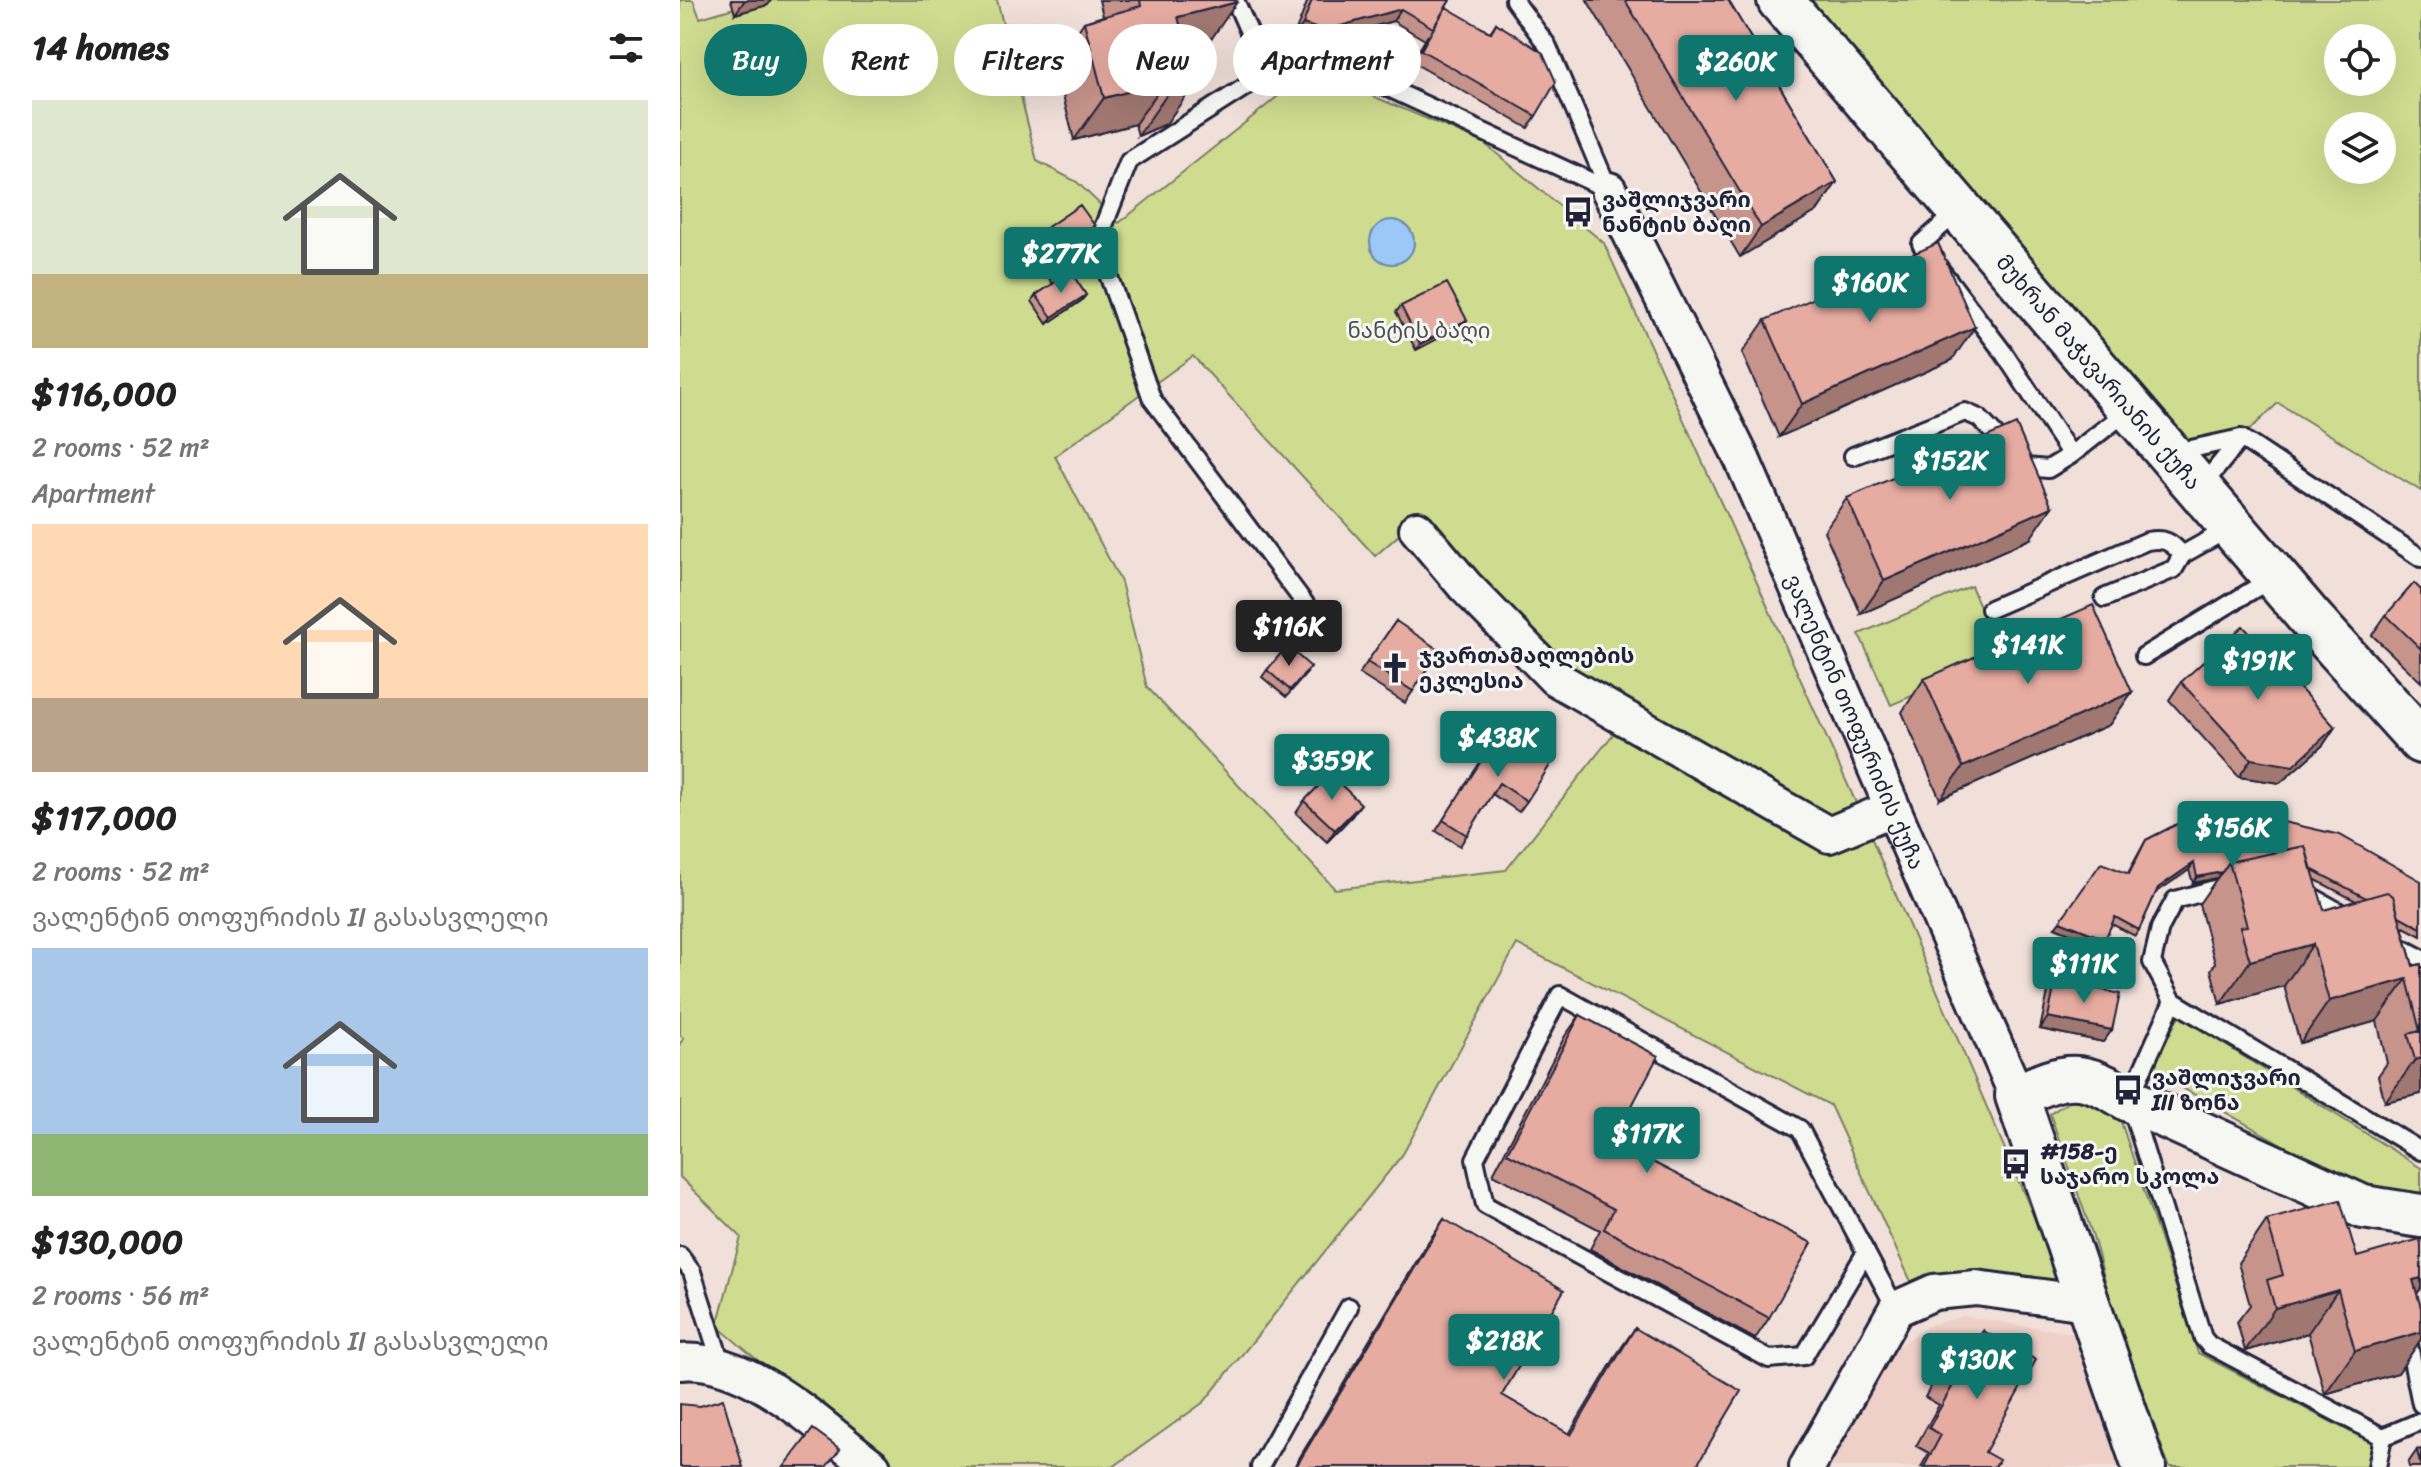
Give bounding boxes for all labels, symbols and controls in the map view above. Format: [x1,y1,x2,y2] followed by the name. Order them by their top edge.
[32,18,169,78] text: 14 homes
[704,24,807,96] chip: Buy
[823,24,938,96] chip: Rent
[954,24,1092,96] chip: Filters
[1108,24,1217,96] chip: New
[1233,24,1421,96] chip: Apartment
[2324,24,2396,184] map controls
[2324,24,2396,96] button: locate
[604,26,648,70] icon: filters
[1680,35,1792,103] pin: $260K
[1696,38,1776,84] text: $260K
[2324,112,2396,184] button: layers
[268,152,412,296] icon: home
[1602,180,1751,244] place label: ვაშლიჯვარი ნანტის ბაღი
[1561,195,1595,229] bus stop icon: ვაშლიჯვარი ნანტის ბაღი
[1005,227,1117,295] pin: $277K
[1022,230,1100,276] text: $277K
[1986,245,2212,499] street label: მუხრან მაჭავარიანის ქუჩა
[1814,256,1926,324] pin: $160K
[1832,259,1908,305] text: $160K
[1348,311,1490,350] park label: ნანტის ბაღი
[32,364,177,424] text: $116,000
[32,424,210,470] text: 2 rooms · 52 m²
[1894,434,2006,502] pin: $152K
[1912,437,1988,483] text: $152K
[32,470,155,516] text: Apartment
[1774,567,1936,876] street label: ვალენტინ თოფურიძის ქუჩა
[268,576,412,720] icon: home
[1233,600,1345,668] pin: $116K
[1254,603,1324,649] text: $116K
[1972,618,2084,686] pin: $141K
[1992,621,2064,667] text: $141K
[2202,634,2314,702] pin: $191K
[1419,636,1634,700] place label: ჯვართამაღლების ეკლესია
[2222,637,2294,683] text: $191K
[1378,651,1412,685] church icon: ჯვართამაღლების ეკლესია
[1442,711,1554,779] pin: $438K
[1458,714,1538,760] text: $438K
[1276,734,1388,802] pin: $359K
[1292,737,1372,783] text: $359K
[32,788,177,848] text: $117,000
[2177,801,2289,869] pin: $156K
[2195,804,2271,850] text: $156K
[32,848,210,894] text: 2 rooms · 52 m²
[32,894,549,940] text: ვალენტინ თოფურიძის II გასასვლელი
[2028,937,2140,1005] pin: $111K
[2051,940,2117,986] text: $111K
[268,1000,412,1144] icon: home
[2151,1058,2301,1122] place label: ვაშლიჯვარი III ზონა
[2111,1073,2145,1107] bus stop icon: ვაშლიჯვარი III ზონა
[1591,1107,1703,1175] pin: $117K
[1612,1110,1682,1156] text: $117K
[2040,1132,2219,1196] place label: #158-ე საჯარო სკოლა
[1999,1147,2033,1181] bus stop icon: #158-ე საჯარო სკოლა
[32,1212,183,1272] text: $130,000
[32,1272,210,1318] text: 2 rooms · 56 m²
[1448,1314,1560,1382] pin: $218K
[1466,1317,1542,1363] text: $218K
[32,1318,549,1364] text: ვალენტინ თოფურიძის II გასასვლელი
[1921,1333,2033,1401] pin: $130K
[1939,1336,2015,1382] text: $130K

